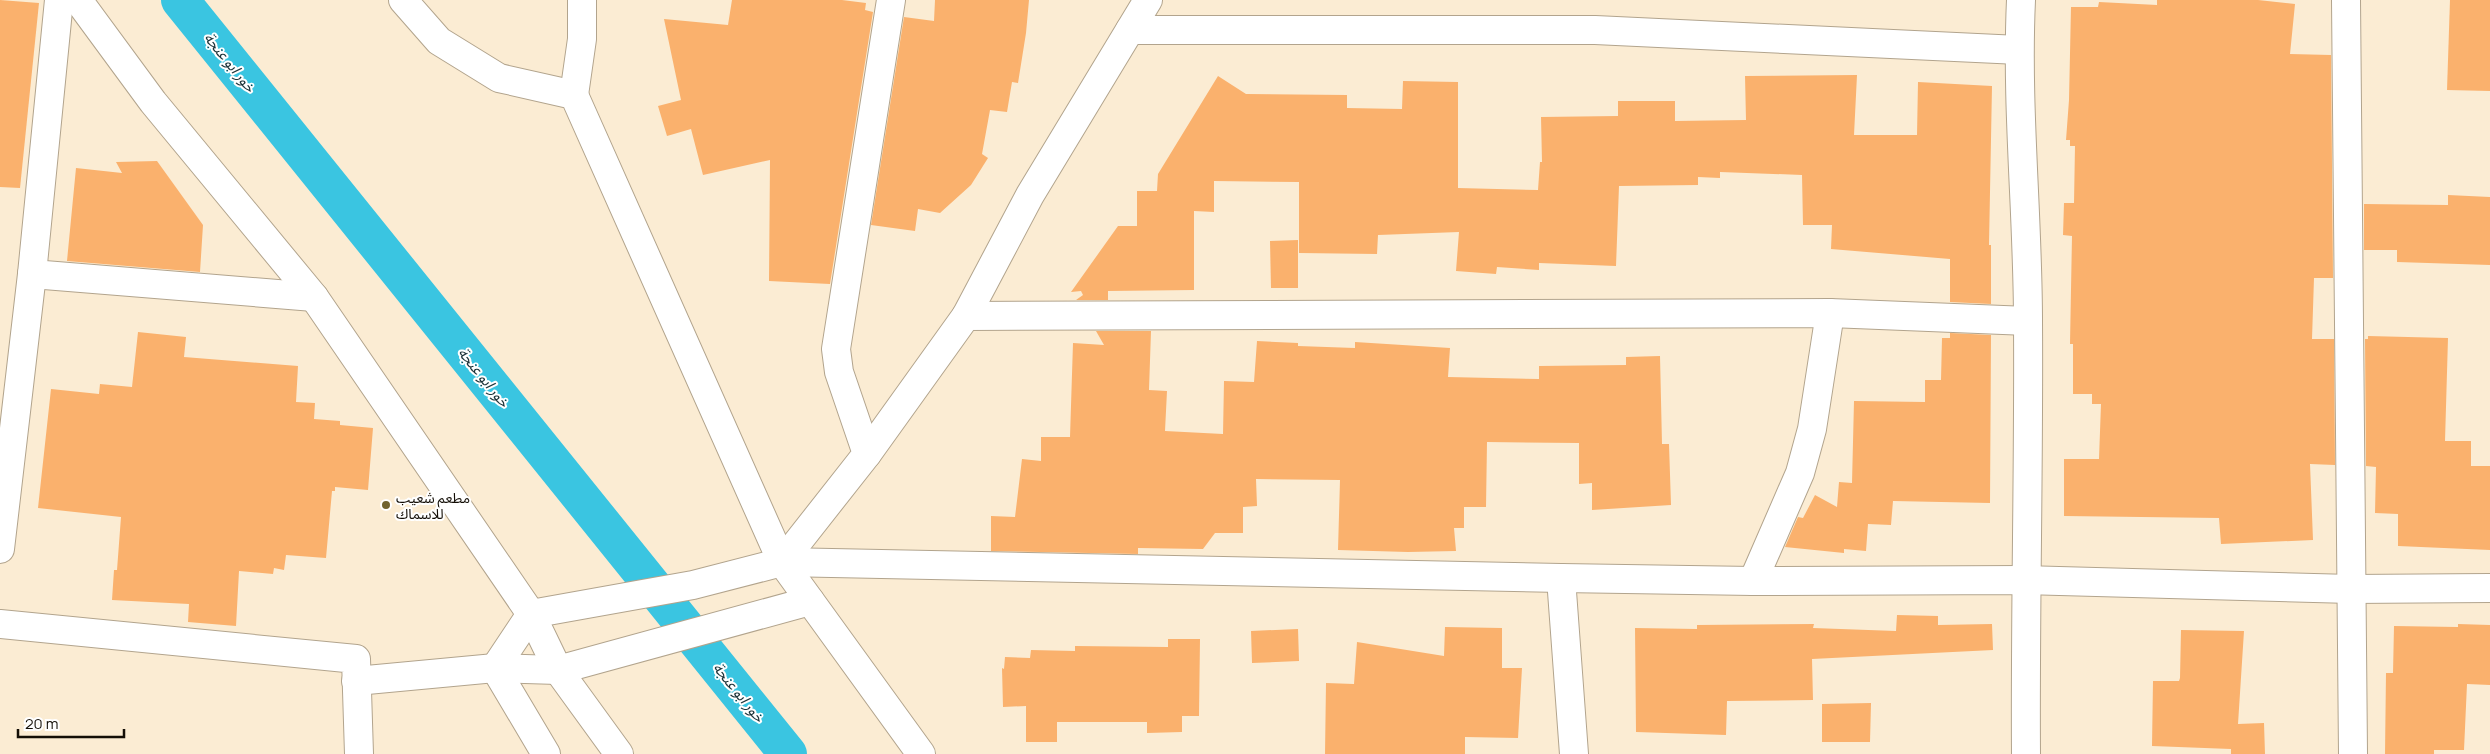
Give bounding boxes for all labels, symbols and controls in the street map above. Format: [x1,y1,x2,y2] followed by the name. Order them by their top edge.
[199,28,261,97] water label: خور ابو عنجة
[453,343,515,412] water label: خور ابو عنجة
[396,488,470,523] place label: مطعم شعيب للاسماك
[380,499,392,511] marker: مطعم شعيب للاسماك
[708,658,770,727] water label: خور ابو عنجة
[18,706,124,738] scale bar
[25,713,58,734] text: 20 m

